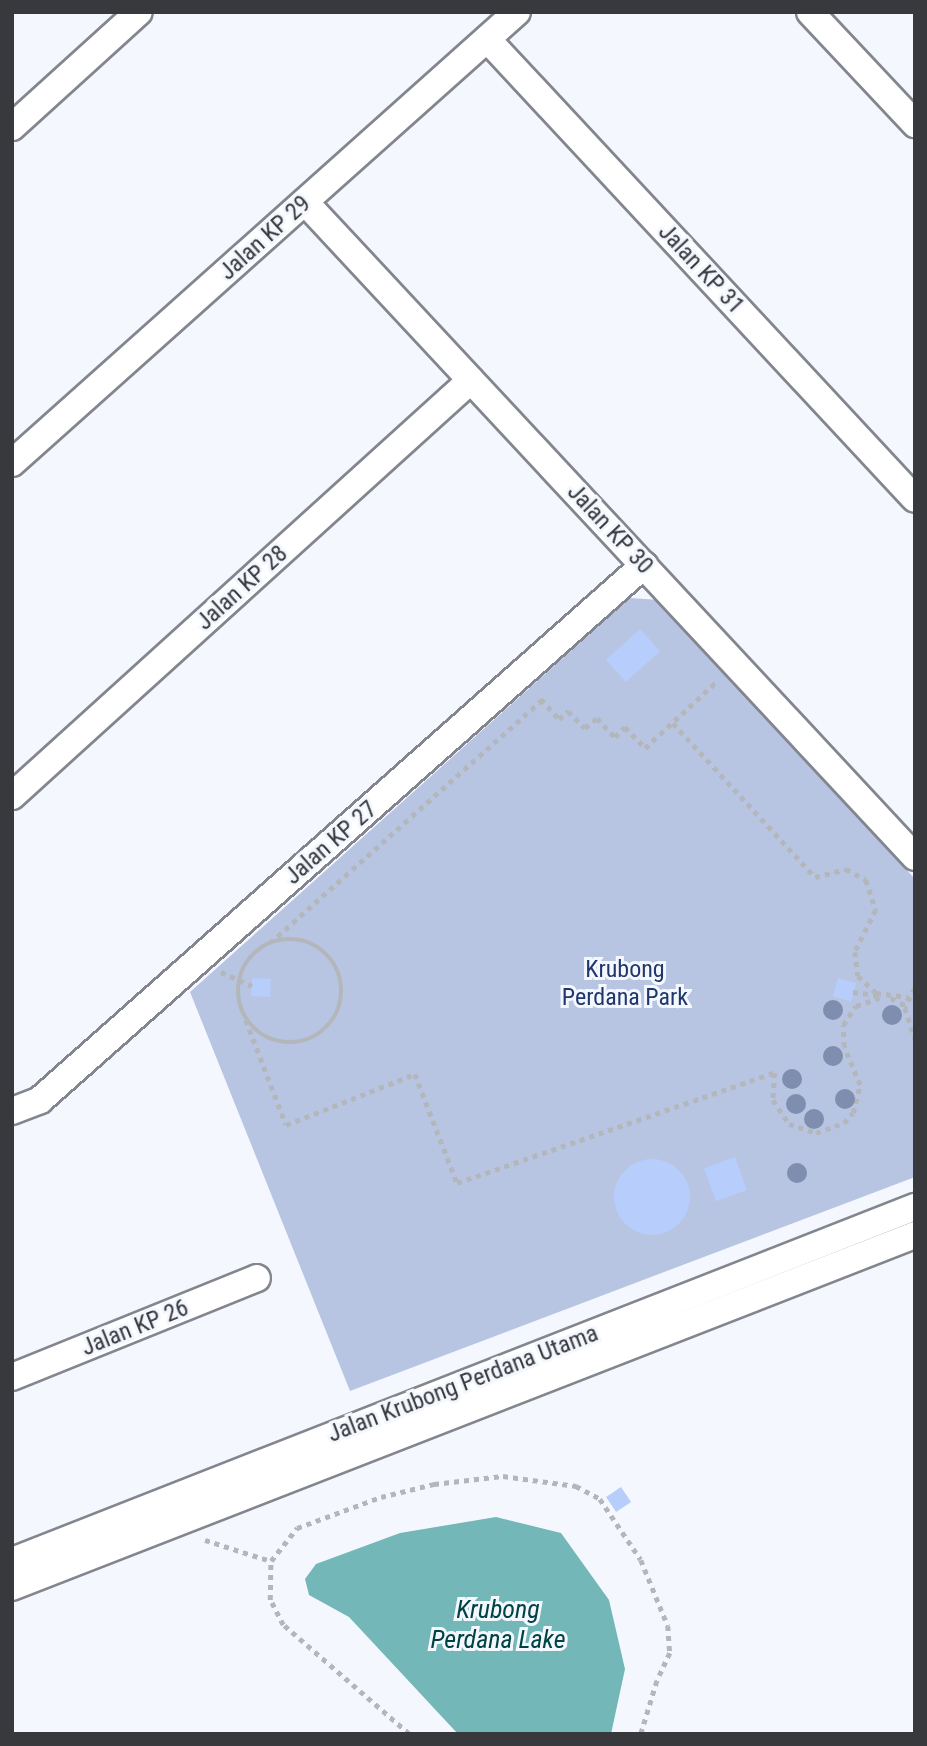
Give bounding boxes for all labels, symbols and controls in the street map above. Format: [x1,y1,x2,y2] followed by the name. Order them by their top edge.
[213,190,317,286] street label: Jalan KP 29
[652,218,750,320] street label: Jalan KP 31
[561,478,659,580] street label: Jalan KP 30
[190,540,294,636] street label: Jalan KP 28
[279,795,383,891] street label: Jalan KP 27
[562,956,688,1012] park label: Krubong Perdana Park
[77,1294,193,1362] street label: Jalan KP 26
[324,1319,602,1449] street label: Jalan Krubong Perdana Utama
[431,1594,565,1656] water label: Krubong Perdana Lake

